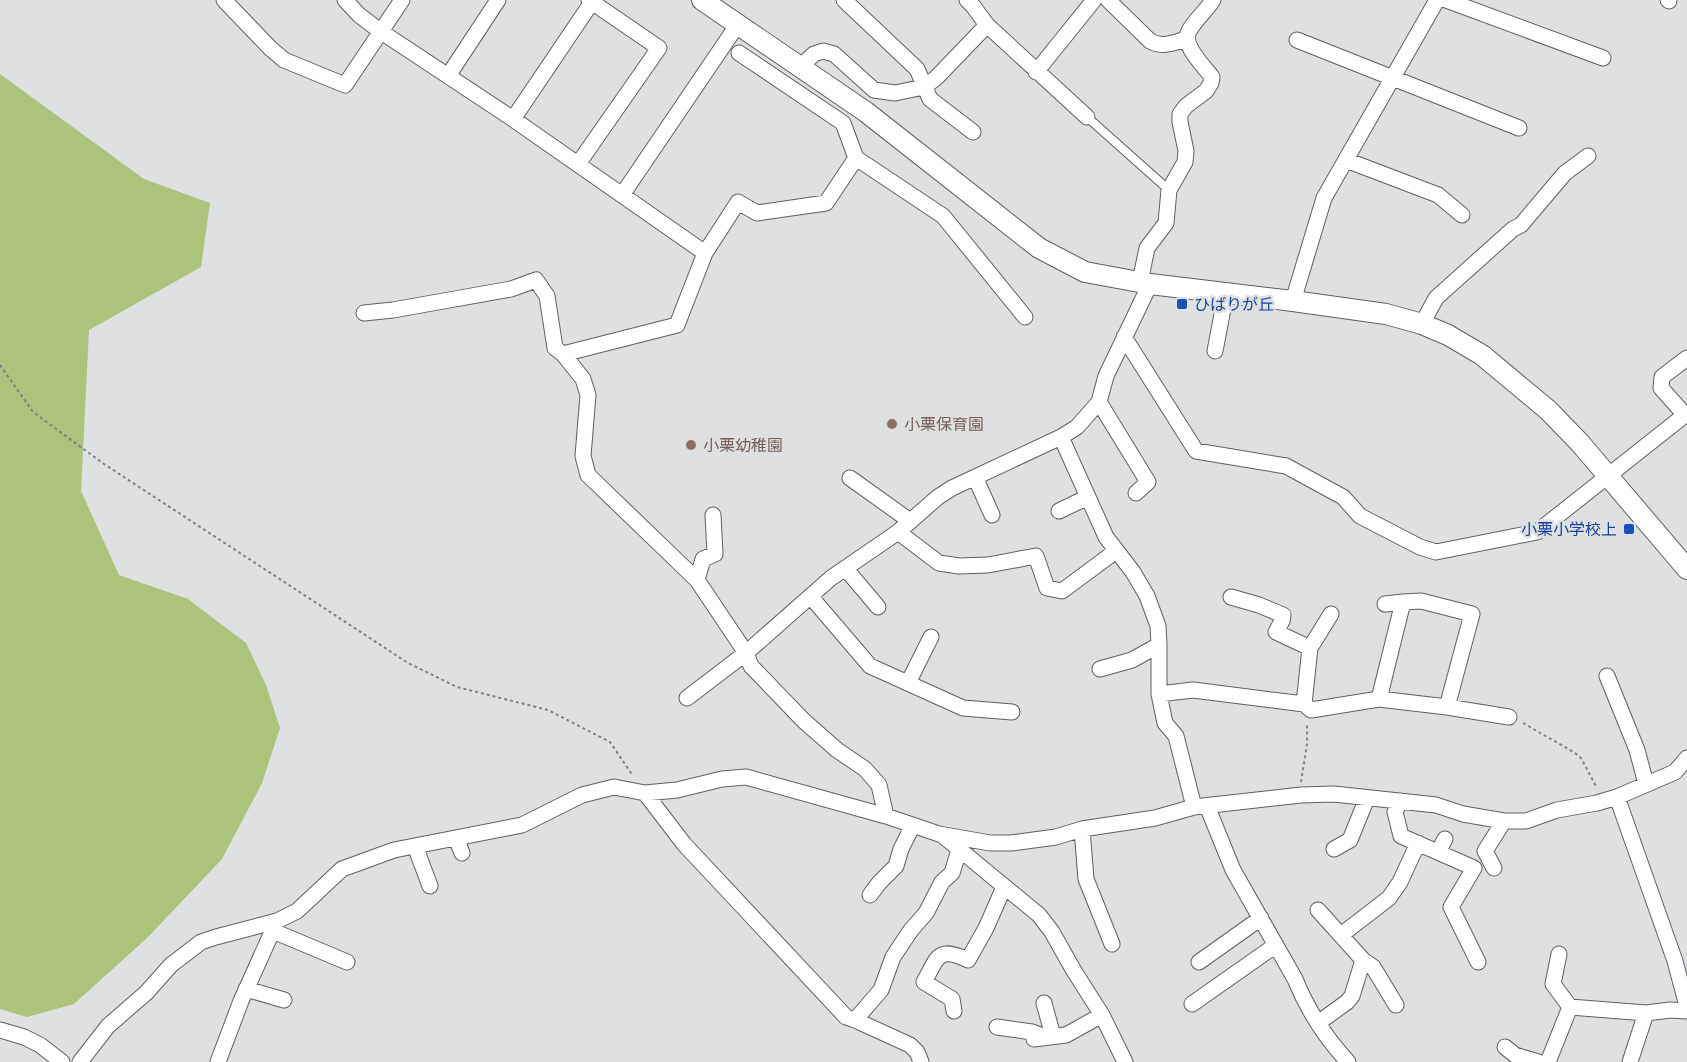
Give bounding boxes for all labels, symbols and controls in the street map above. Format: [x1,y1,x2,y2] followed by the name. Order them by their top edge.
[1194,294,1274,314] place label: ひばりが丘
[1175,297,1189,311] marker: ひばりが丘
[904,414,984,434] place label: 小栗保育園
[885,417,899,431] marker: 小栗保育園
[703,435,783,455] place label: 小栗幼稚園
[684,438,698,452] marker: 小栗幼稚園
[1521,519,1617,539] place label: 小栗小学校上
[1622,522,1636,536] marker: 小栗小学校上

